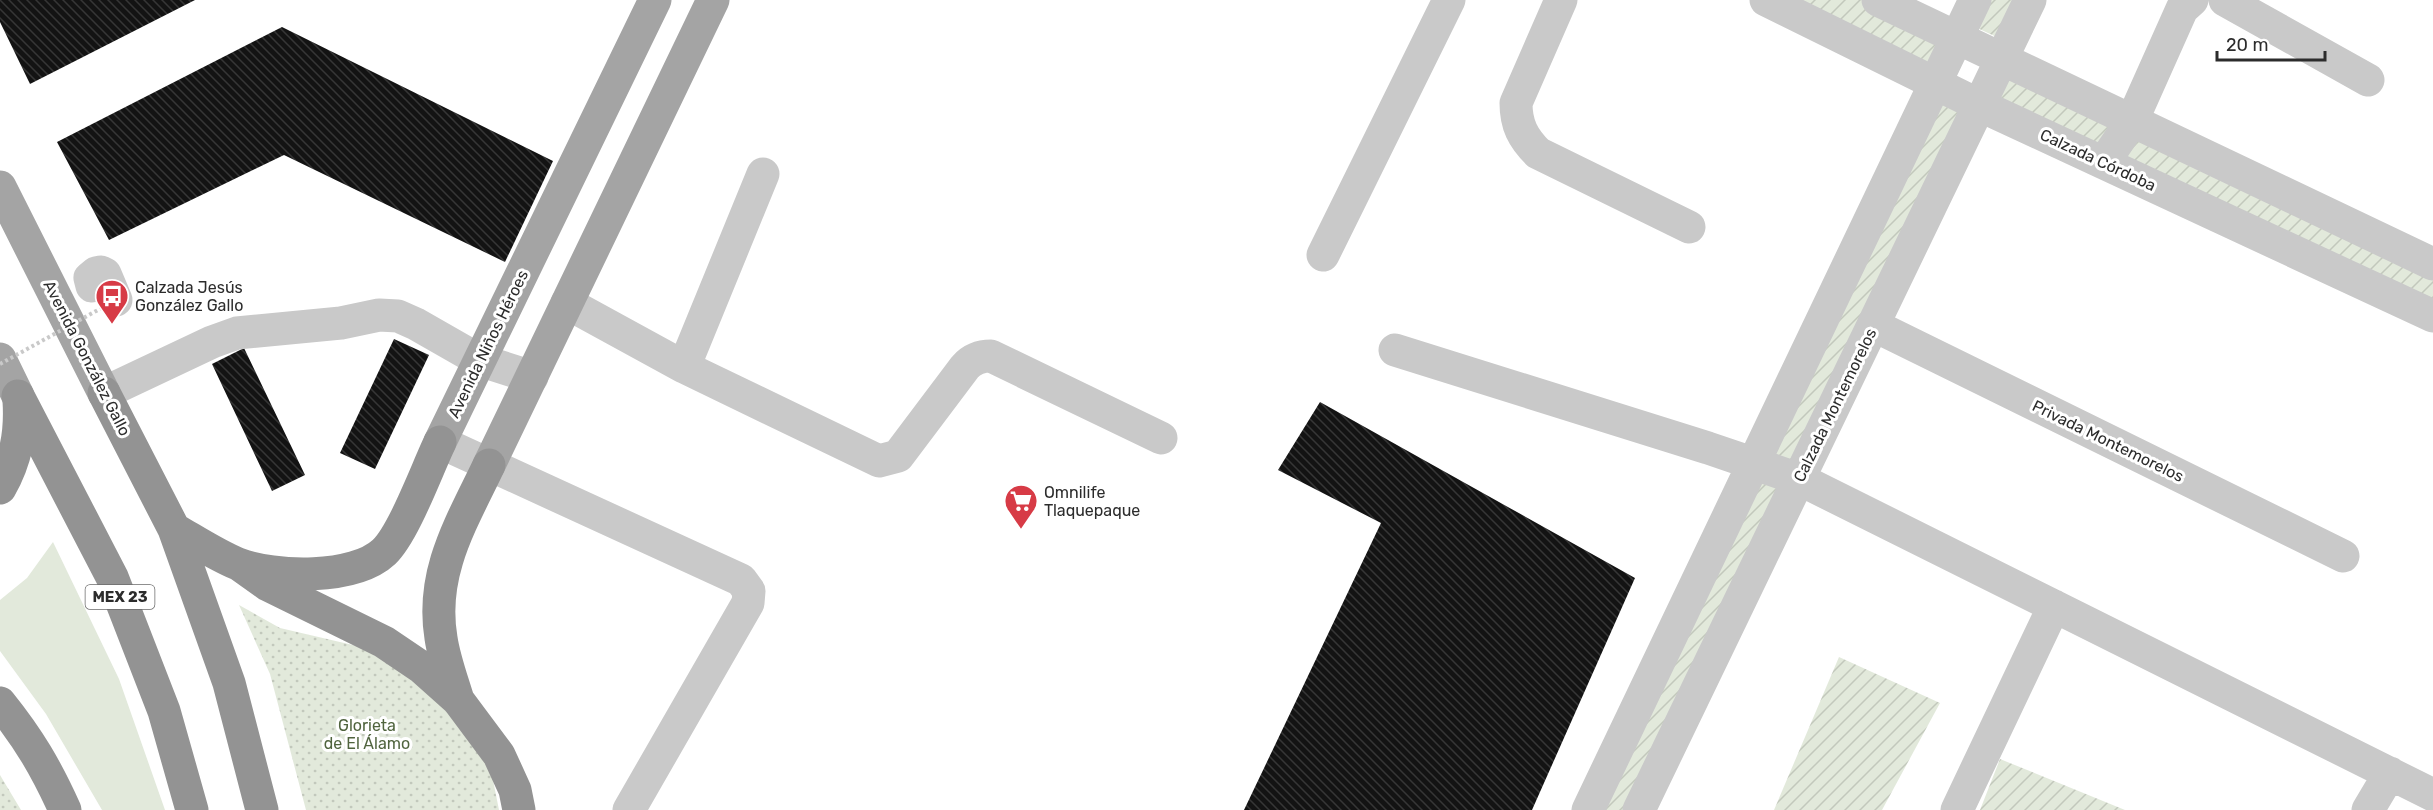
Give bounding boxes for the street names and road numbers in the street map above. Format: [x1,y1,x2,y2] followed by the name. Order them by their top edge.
[2037,125,2159,195] street label: Calzada Córdoba
[444,267,532,421] street label: Avenida Niños Héroes
[40,277,134,439] street label: Avenida González Gallo
[1789,325,1881,485] street label: Calzada Montemorelos
[2029,396,2187,486] street label: Privada Montemorelos
[86,585,154,609] road number: MEX 23

